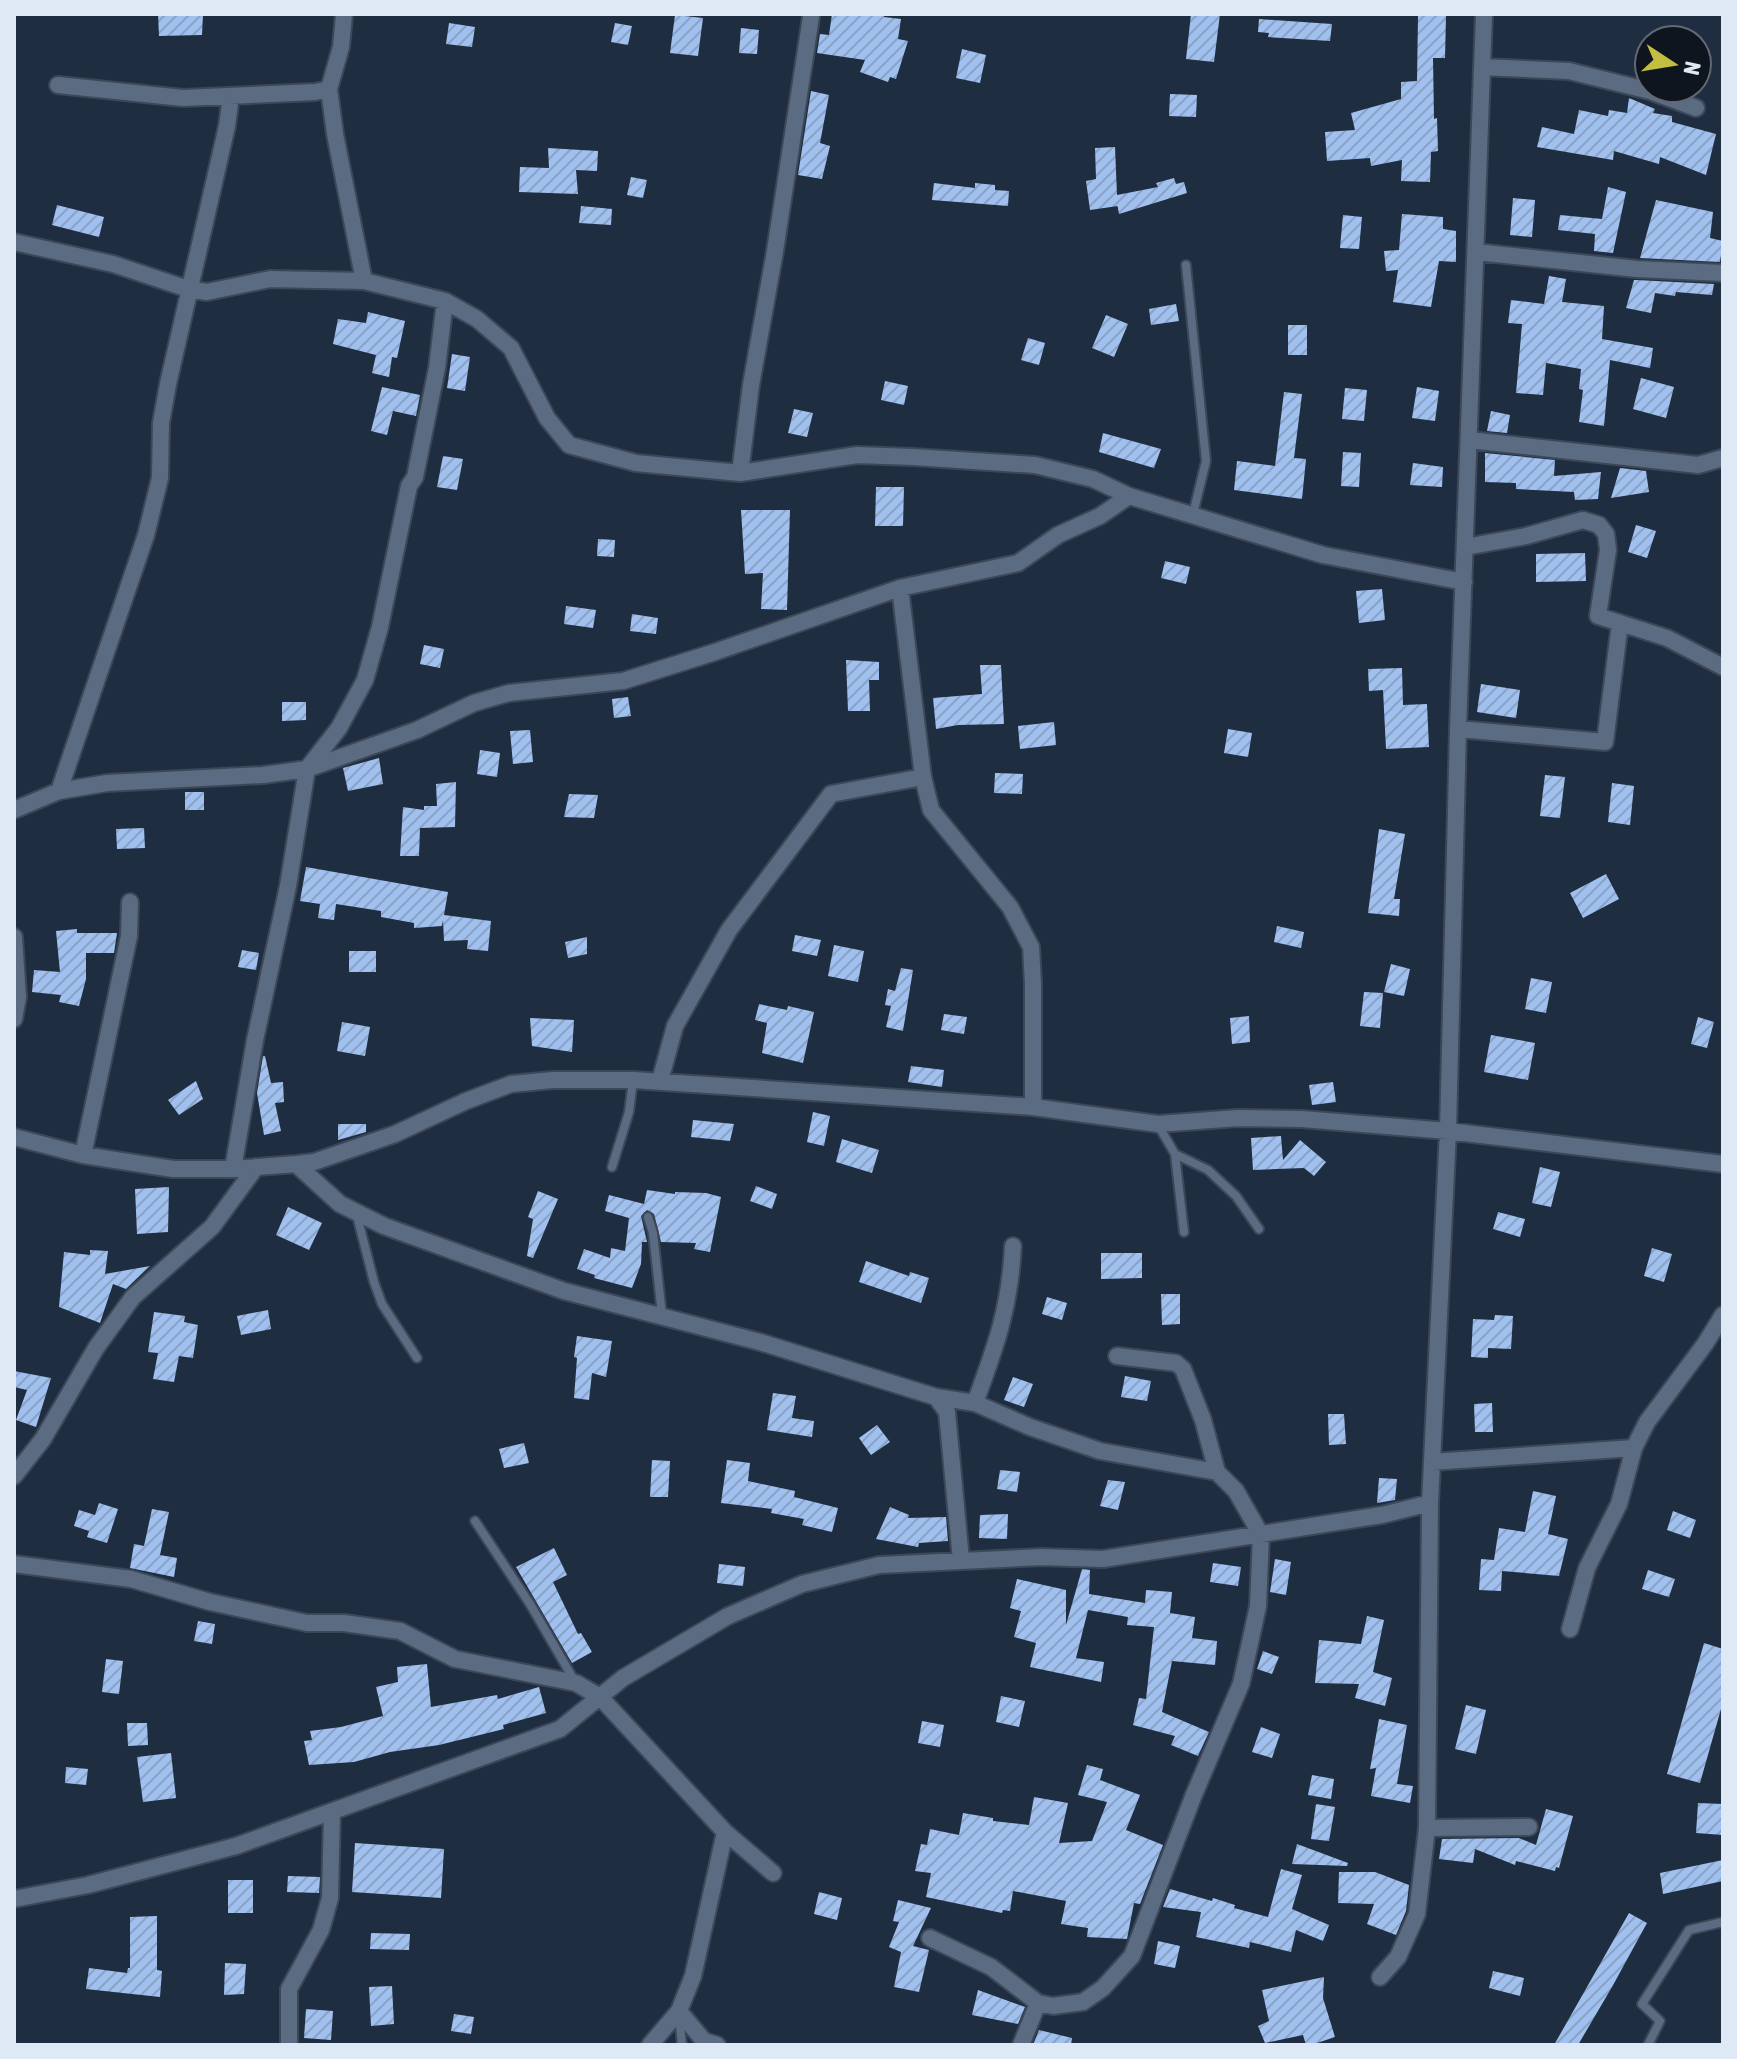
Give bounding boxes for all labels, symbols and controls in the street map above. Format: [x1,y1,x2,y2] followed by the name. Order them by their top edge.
[1633,24,1713,104] north arrow
[1678,59,1707,77] text: N

